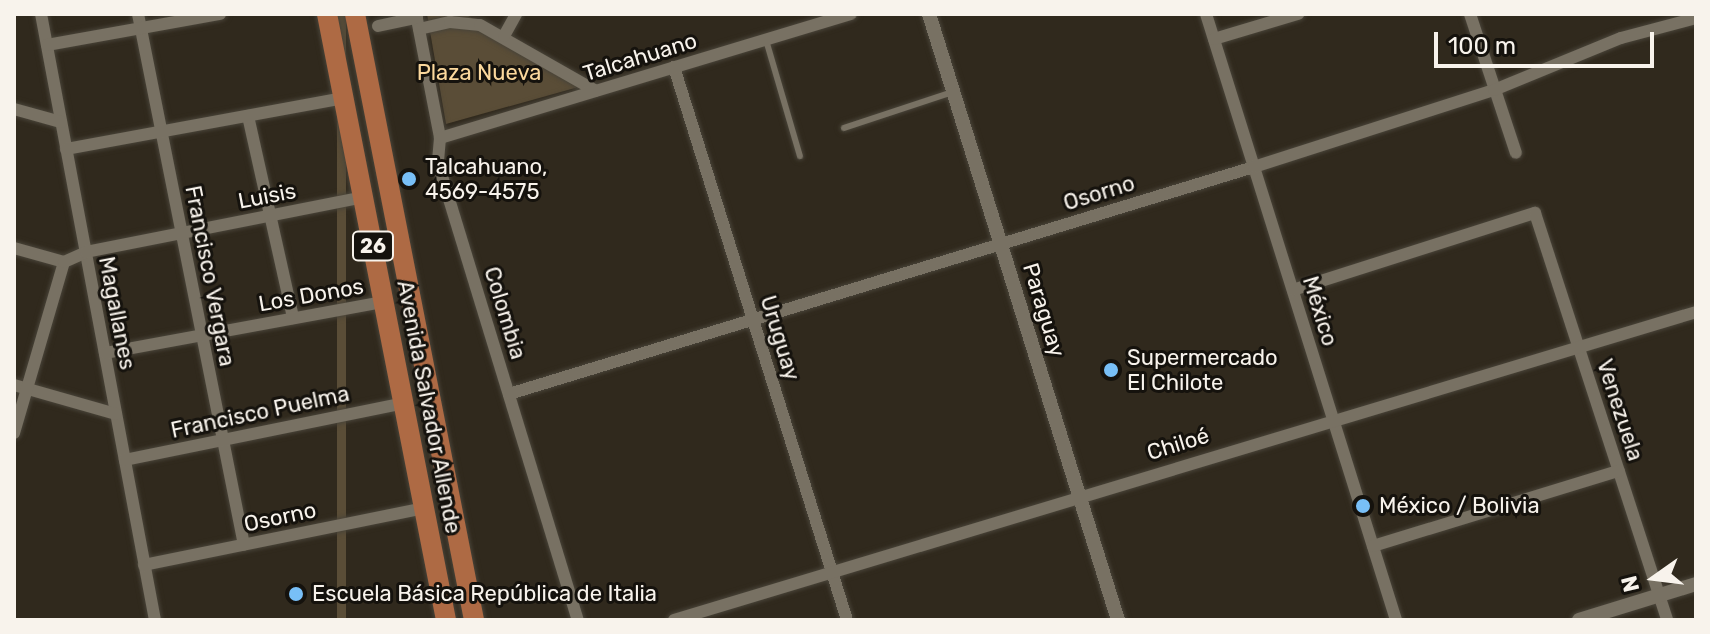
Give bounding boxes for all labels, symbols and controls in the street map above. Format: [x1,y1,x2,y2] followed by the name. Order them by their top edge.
[1438,16,1658,66] scale bar
[580,27,700,87] street label: Talcahuano
[1448,32,1516,60] text: 100 m
[417,60,541,86] park label: Plaza Nueva
[425,153,547,204] place label: Talcahuano, 4569-4575
[400,170,418,188] marker: Talcahuano, 4569-4575
[1060,170,1138,216] street label: Osorno
[236,177,298,215] street label: Luisis
[179,183,241,369] street label: Francisco Vergara
[351,230,395,262] road number: 26
[93,254,141,372] street label: Magallanes
[1017,260,1071,360] street label: Paraguay
[478,264,532,362] street label: Colombia
[256,273,366,317] street label: Los Donos
[1297,273,1343,349] street label: México
[391,278,467,536] street label: Avenida Salvador Allende
[755,292,805,384] street label: Uruguay
[1127,344,1278,396] place label: Supermercado El Chilote
[1591,356,1649,464] street label: Venezuela
[1102,361,1120,379] marker: Supermercado El Chilote
[168,380,352,444] street label: Francisco Puelma
[1144,422,1212,466] street label: Chiloé
[1379,493,1540,519] place label: México / Bolivia
[242,496,318,538] street label: Osorno
[1354,497,1372,515] marker: México / Bolivia
[1614,538,1694,618] north arrow
[1615,573,1645,595] text: N
[312,581,657,607] place label: Escuela Básica República de Italia
[287,585,305,603] marker: Escuela Básica República de Italia

